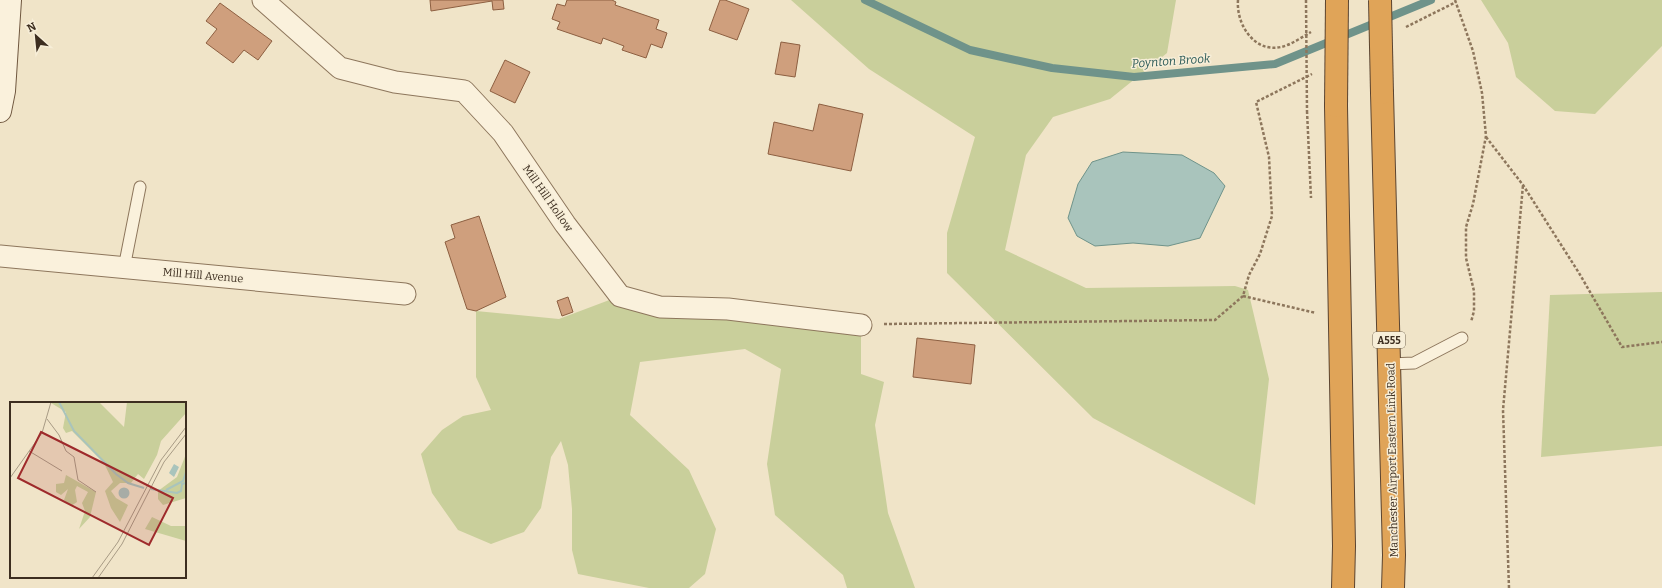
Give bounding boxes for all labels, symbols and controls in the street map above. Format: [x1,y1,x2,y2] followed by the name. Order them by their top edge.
[16,16,56,56] north arrow
[25,20,39,35] text: N
[1131,51,1211,71] water label: Poynton Brook
[520,162,575,234] street label: Mill Hill Hollow
[162,265,244,285] street label: Mill Hill Avenue
[1373,332,1405,348] road number: A555
[1384,362,1401,557] street label: Manchester Airport Eastern Link Road
[10,402,186,578] inset map

